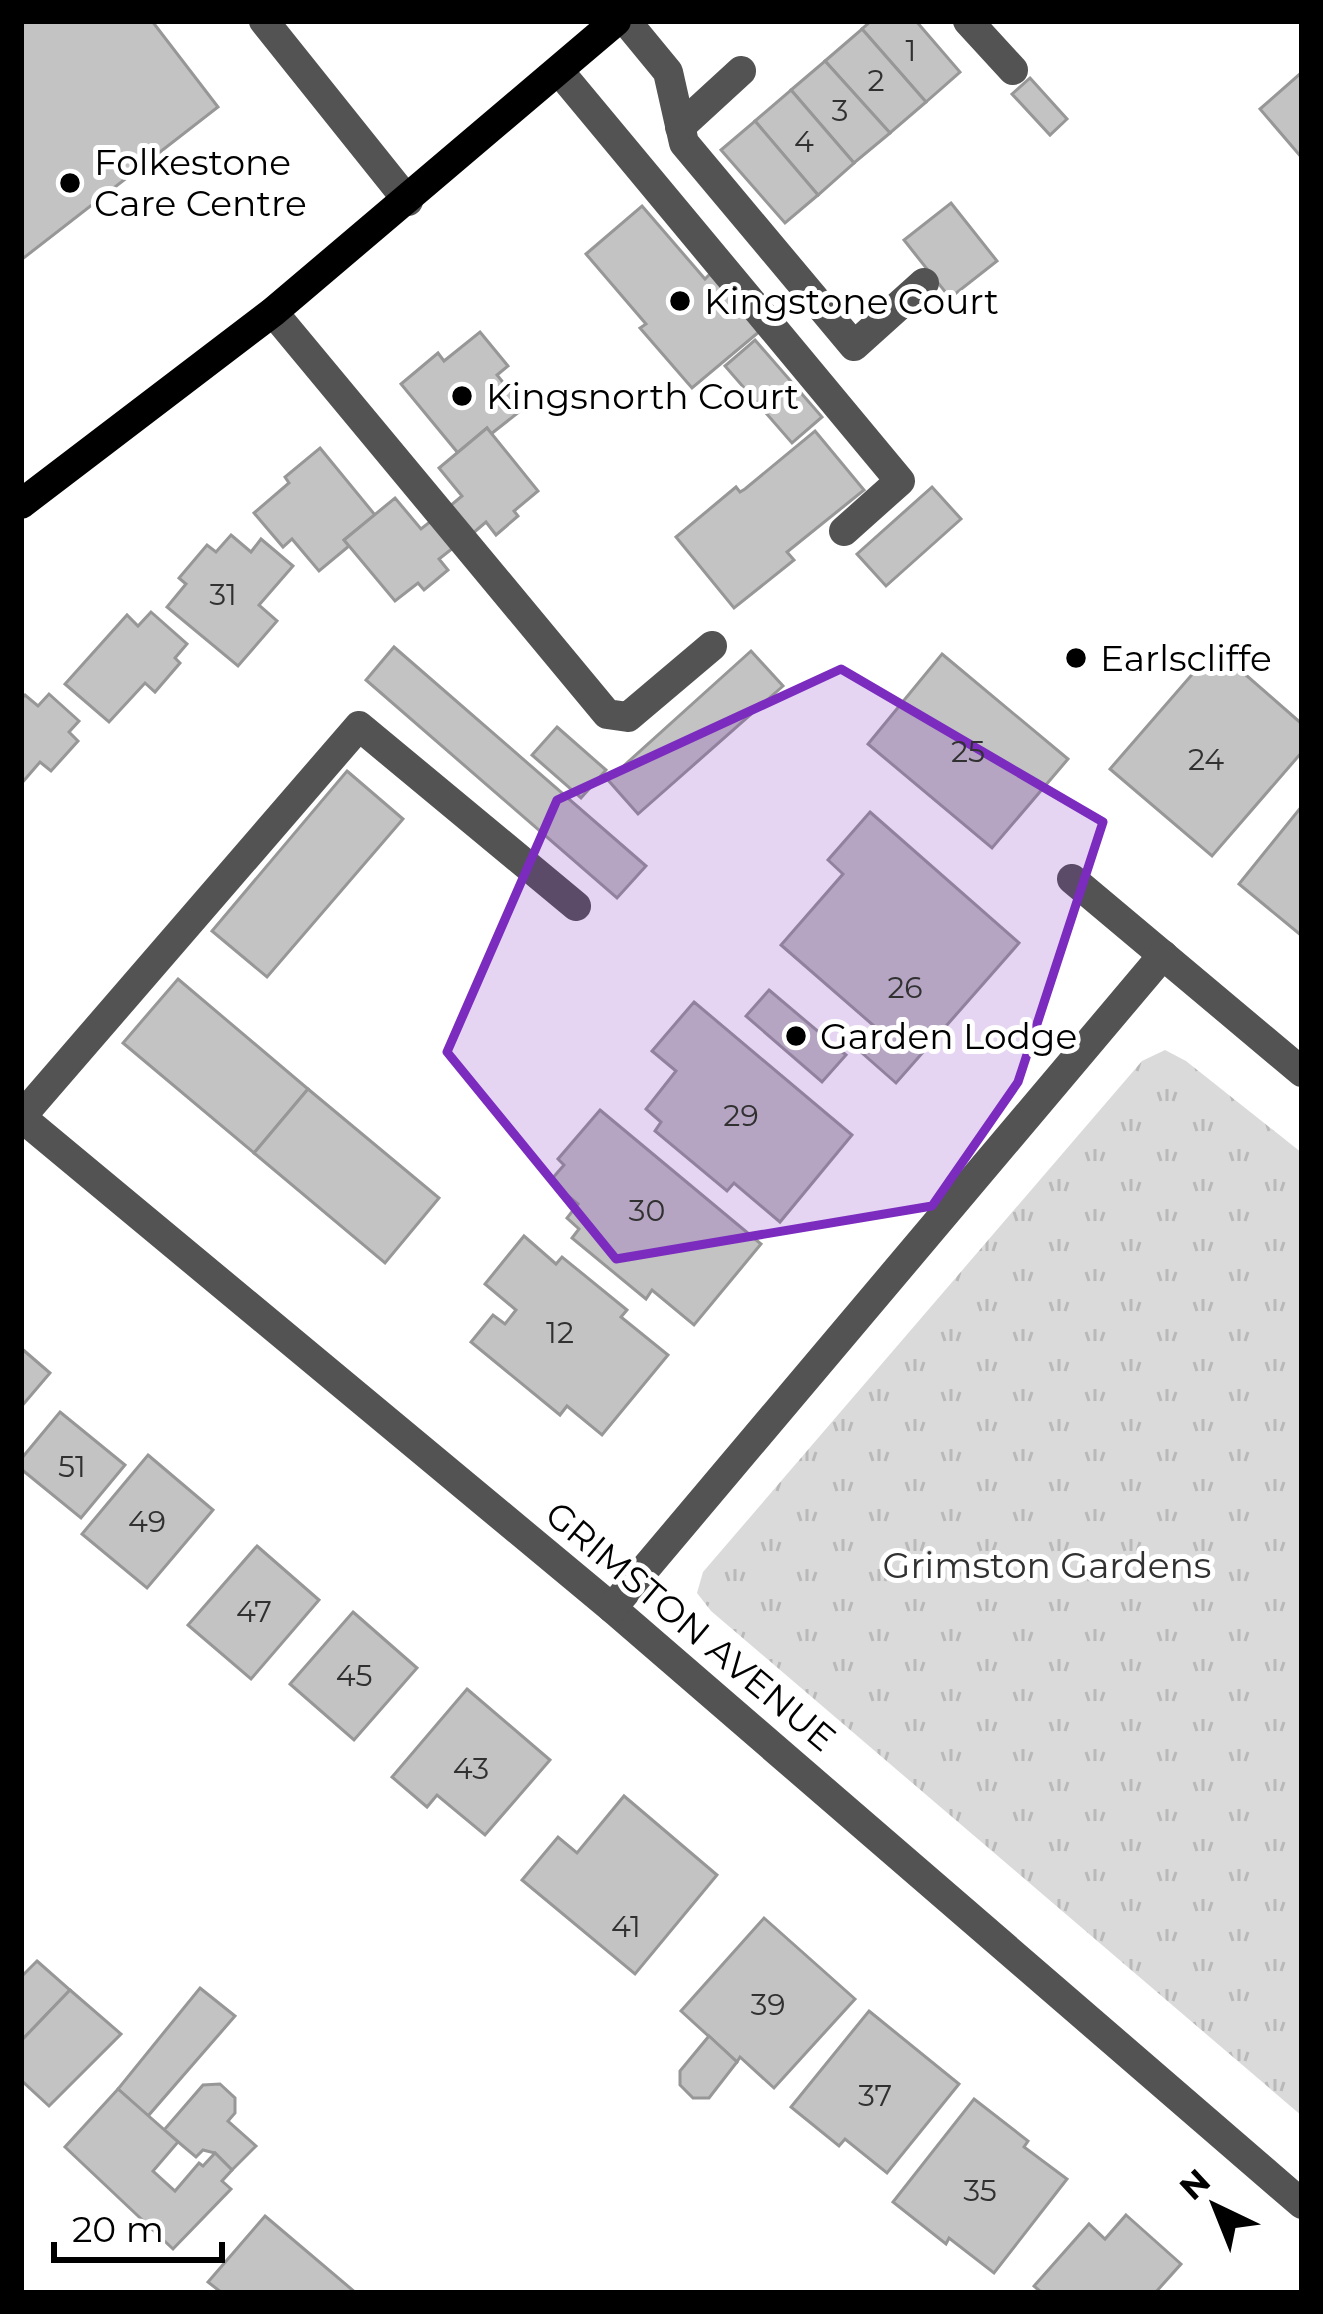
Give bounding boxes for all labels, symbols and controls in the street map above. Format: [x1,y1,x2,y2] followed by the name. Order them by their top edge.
[906,32,916,69] house number: 1
[867,62,885,99] house number: 2
[832,92,848,129] house number: 3
[794,123,814,160] house number: 4
[94,140,307,225] place label: Folkestone Care Centre
[57,170,83,196] marker: Folkestone Care Centre
[704,279,999,323] place label: Kingstone Court
[667,288,693,314] marker: Kingstone Court
[486,374,799,418] place label: Kingsnorth Court
[449,383,475,409] marker: Kingsnorth Court
[209,576,237,613] house number: 31
[1100,636,1272,680] place label: Earlscliffe
[1063,645,1089,671] marker: Earlscliffe
[951,733,985,770] house number: 25
[1188,741,1224,778] house number: 24
[887,969,923,1006] house number: 26
[820,1014,1077,1058] place label: Garden Lodge
[783,1023,809,1049] marker: Garden Lodge
[723,1097,759,1134] house number: 29
[629,1192,665,1229] house number: 30
[546,1314,574,1351] house number: 12
[58,1448,86,1485] house number: 51
[537,1492,845,1760] street label: GRIMSTON AVENUE
[128,1503,166,1540] house number: 49
[883,1543,1211,1587] park label: Grimston Gardens
[236,1593,272,1630] house number: 47
[336,1657,372,1694] house number: 45
[453,1750,489,1787] house number: 43
[611,1908,641,1945] house number: 41
[750,1986,786,2023] house number: 39
[858,2077,892,2114] house number: 37
[1155,2146,1275,2266] north arrow
[1171,2160,1218,2208] text: N
[963,2172,997,2209] house number: 35
[54,2188,222,2262] scale bar
[72,2207,164,2251] text: 20 m

